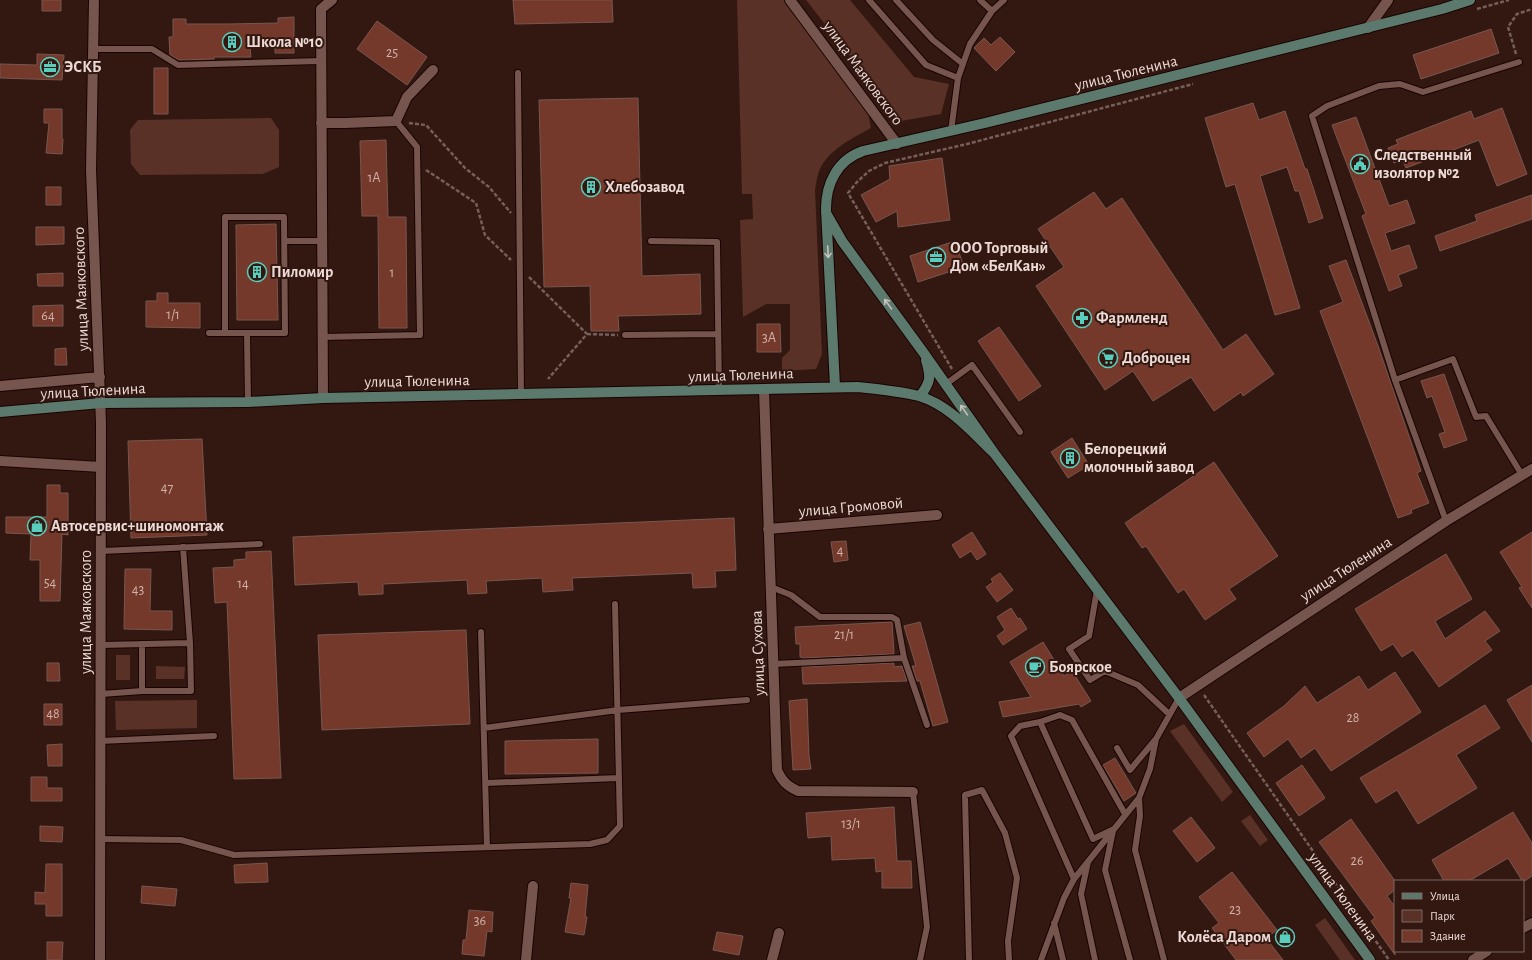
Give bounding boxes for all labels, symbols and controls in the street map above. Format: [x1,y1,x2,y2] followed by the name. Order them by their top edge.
[819,17,906,129] street label: улица Маяковского
[221,31,243,53] building icon: Школа №10
[246,34,323,50] place label: Школа №10
[386,46,398,60] house number: 25
[1072,53,1179,95] street label: улица Тюленина
[39,56,61,78] office icon: ЭСКБ
[64,59,102,75] place label: ЭСКБ
[1374,147,1472,181] place label: Следственный изолятор №2
[1349,153,1371,175] public building icon: Следственный изолятор №2
[367,171,381,185] house number: 1А
[580,176,602,198] building icon: Хлебозавод
[605,179,685,195] place label: Хлебозавод
[71,226,92,352] street label: улица Маяковского
[950,240,1048,274] place label: ООО Торговый Дом «БелКан»
[824,245,831,258] one-way arrow
[925,246,947,268] office icon: ООО Торговый Дом «БелКан»
[246,261,268,283] building icon: Пиломир
[271,264,333,280] place label: Пиломир
[390,266,394,280] house number: 1
[884,299,892,310] one-way arrow
[1071,307,1093,329] pharmacy icon: Фармленд
[166,308,180,322] house number: 1/1
[41,309,55,323] house number: 64
[1096,310,1168,326] place label: Фармленд
[762,331,776,345] house number: 3А
[1097,347,1119,369] supermarket icon: Доброцен
[1122,350,1190,366] place label: Доброцен
[687,365,794,386] street label: улица Тюленина
[363,372,470,391] street label: улица Тюленина
[39,380,146,403] street label: улица Тюленина
[960,404,968,415] one-way arrow
[1084,441,1195,475] place label: Белорецкий молочный завод
[1059,447,1081,469] building icon: Белорецкий молочный завод
[161,481,173,495] house number: 47
[797,494,904,521] street label: улица Громовой
[26,515,48,537] shop icon: Автосервис+шиномонтаж
[51,518,225,534] place label: Автосервис+шиномонтаж
[1297,534,1395,606] street label: улица Тюленина
[837,544,844,558] house number: 4
[78,550,95,675] street label: улица Маяковского
[44,576,57,590] house number: 54
[237,577,249,591] house number: 14
[132,583,144,597] house number: 43
[749,610,769,697] street label: улица Сухова
[834,628,854,642] house number: 21/1
[1024,656,1046,678] cafe icon: Боярское
[1049,659,1112,675] place label: Боярское
[46,707,60,721] house number: 48
[1346,711,1360,725] house number: 28
[841,817,861,831] house number: 13/1
[1304,849,1380,945] street label: улица Тюленина
[1351,854,1363,868] house number: 26
[1394,880,1524,952] legend
[1430,890,1460,902] text: Улица
[1229,903,1241,917] house number: 23
[1430,910,1455,922] text: Парк
[474,914,486,928] house number: 36
[1274,926,1296,948] shop icon: Колёса Даром
[1177,929,1271,945] place label: Колёса Даром
[1430,930,1466,942] text: Здание

